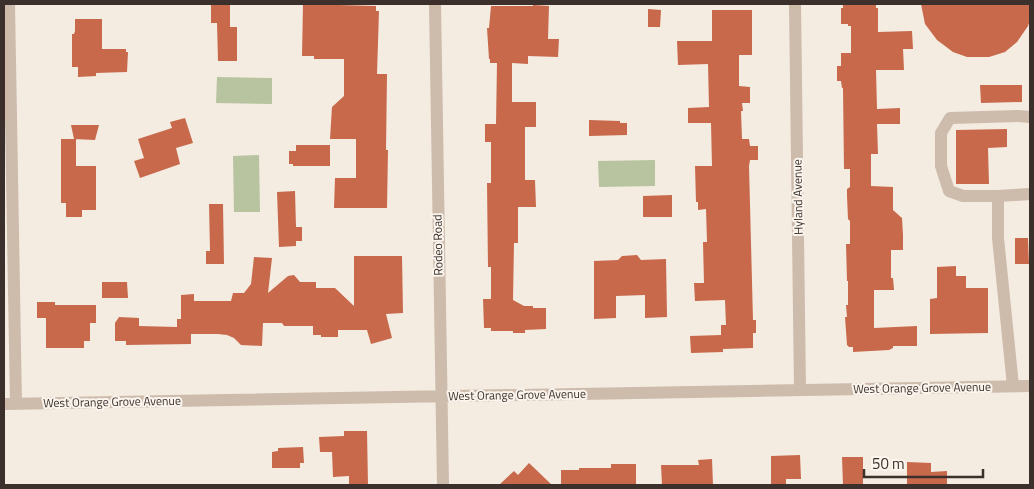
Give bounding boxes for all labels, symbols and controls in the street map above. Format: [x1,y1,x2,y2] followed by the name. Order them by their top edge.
[787,159,808,235] street label: Hyland Avenue
[427,214,448,276] street label: Rodeo Road
[853,377,991,398] street label: West Orange Grove Avenue
[448,384,586,405] street label: West Orange Grove Avenue
[43,391,181,412] street label: West Orange Grove Avenue
[864,446,983,478] scale bar
[872,452,905,475] text: 50 m

